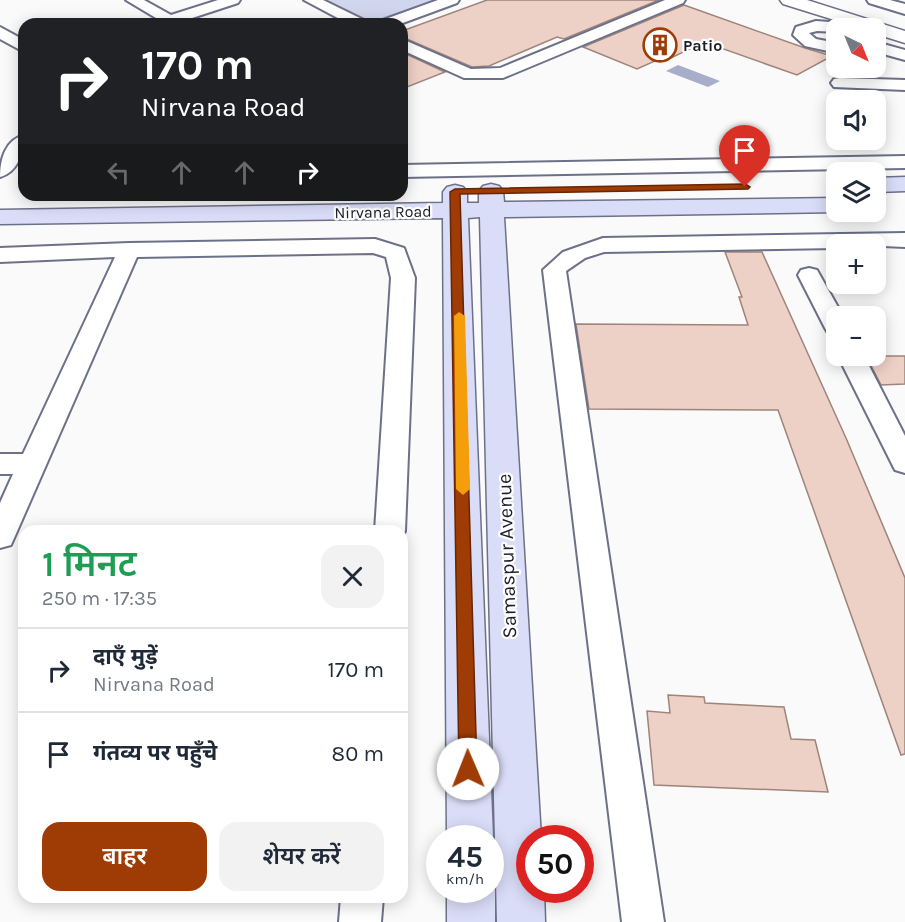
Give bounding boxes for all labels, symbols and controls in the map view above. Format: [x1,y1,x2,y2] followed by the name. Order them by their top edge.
[826,18,886,78] north arrow
[826,18,886,366] map controls
[642,27,678,63] building icon: Patio
[683,36,722,55] place label: Patio
[141,40,254,90] text: 170 m
[42,42,120,120] icon: right
[826,90,886,150] button: sound
[141,91,305,123] text: Nirvana Road
[719,125,770,187] pin
[728,134,761,167] icon: arrive
[102,156,135,189] icon: left
[165,156,198,189] icon: ahead
[228,156,261,189] icon: ahead
[291,156,324,189] icon: right
[826,162,886,222] button: layers
[334,202,432,222] street label: Nirvana Road
[826,234,886,294] button: +
[826,306,886,366] button: −
[493,473,521,639] street label: Samaspur Avenue
[42,543,137,585] text: 1 मिनट
[321,545,384,608] button: close
[42,587,157,610] text: 250 m · 17:35
[93,644,158,670] text: दाएँ मुड़ें
[42,654,75,687] icon: right
[328,657,384,683] text: 170 m
[93,673,215,696] text: Nirvana Road
[436,737,500,801] position arrow
[42,738,75,771] icon: arrive
[93,740,217,766] text: गंतव्य पर पहुँचे
[332,741,384,767] text: 80 m
[42,822,207,891] button: बाहर
[219,822,384,891] button: शेयर करें
[516,825,594,903] speed limit sign: 50
[447,839,483,875] text: 45
[446,870,484,888] text: km/h

